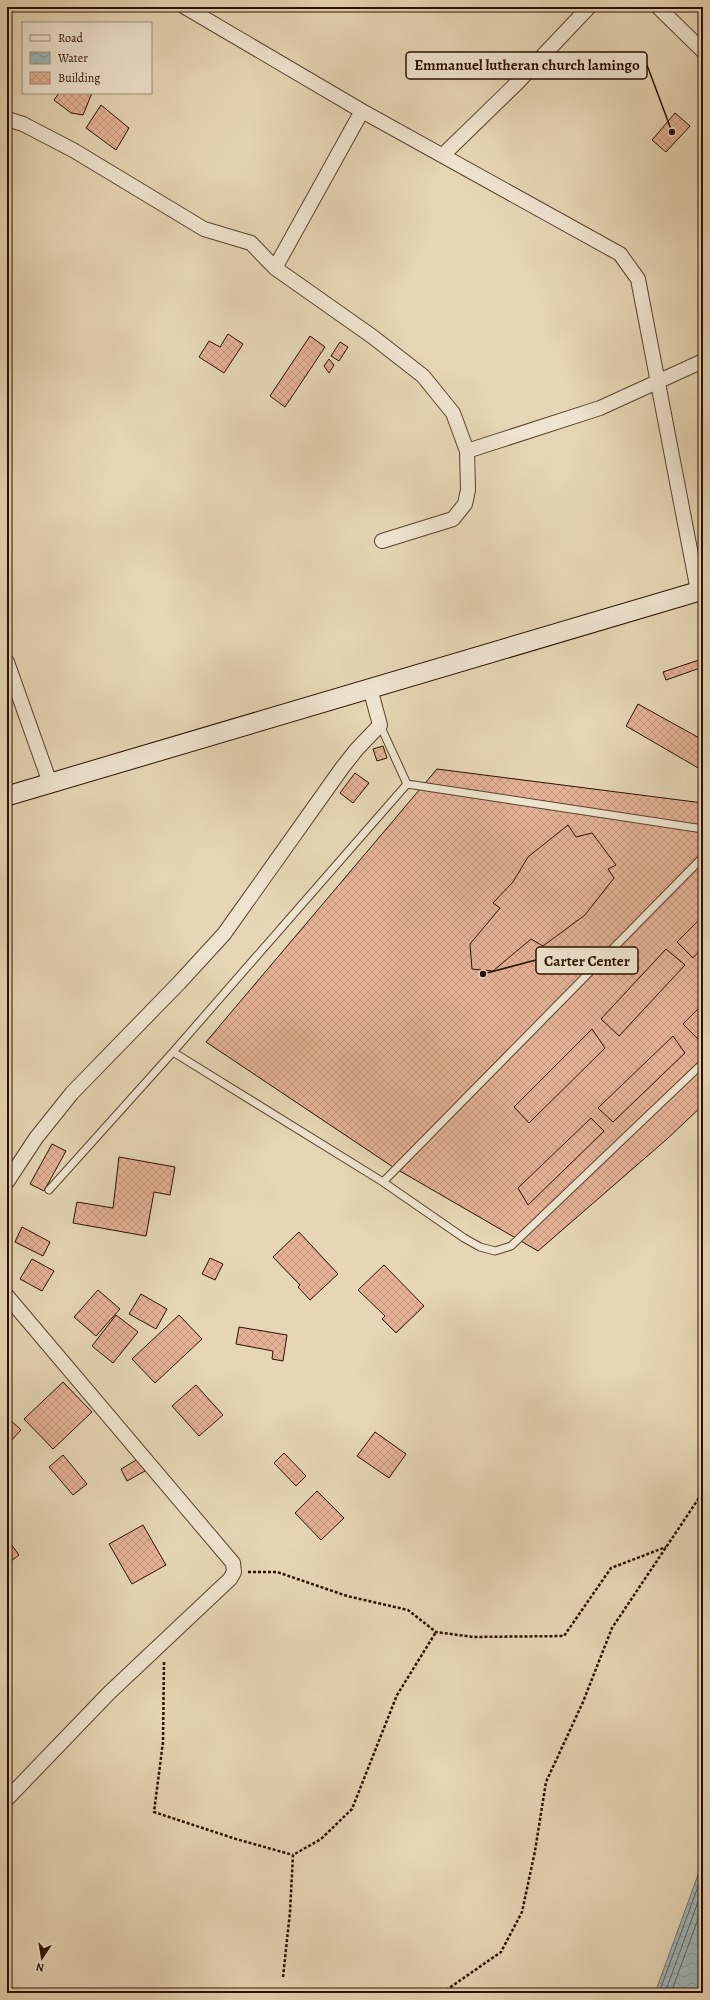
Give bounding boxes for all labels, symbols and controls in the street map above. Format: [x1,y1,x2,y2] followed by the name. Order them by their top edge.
[22,22,152,94] legend
[58,30,84,46] text: Road
[57,50,88,66] text: Water
[406,52,647,79] callout: Emmanuel lutheran church lamingo
[414,55,640,75] text: Emmanuel lutheran church lamingo
[58,70,100,86] text: Building
[536,947,638,974] callout: Carter Center
[544,951,630,971] text: Carter Center
[22,1938,62,1978] north arrow
[35,1959,46,1975] text: N

